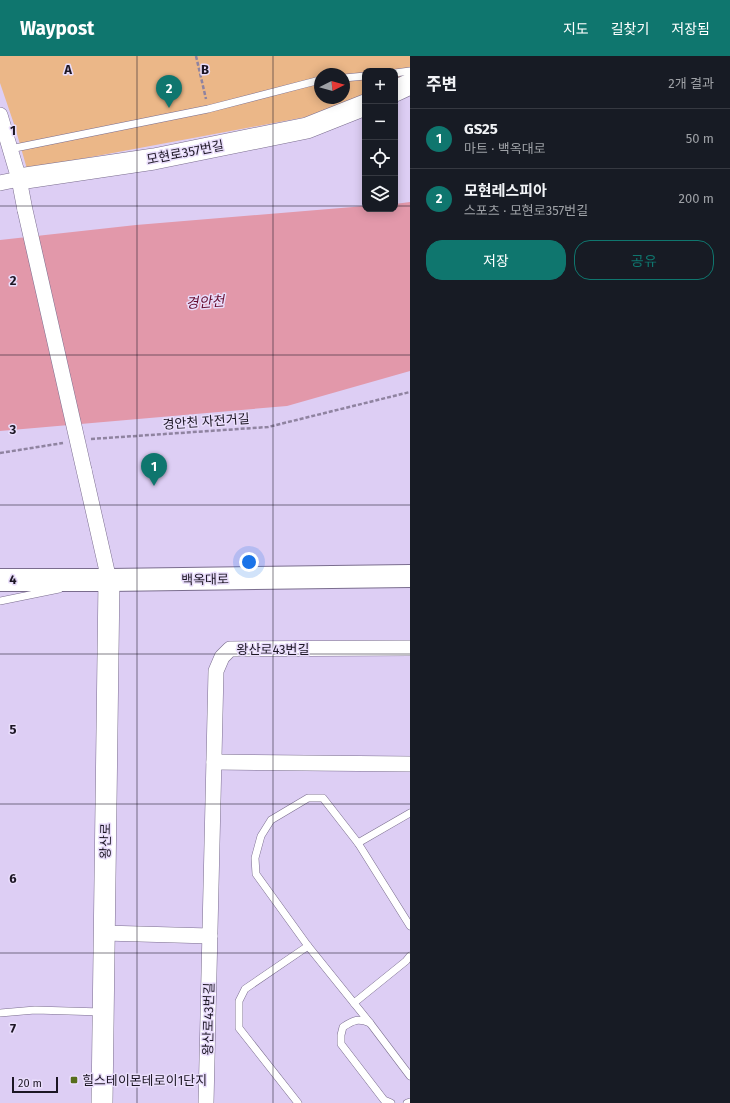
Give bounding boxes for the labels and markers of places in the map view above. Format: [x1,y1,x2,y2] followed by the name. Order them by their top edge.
[156,75,182,108] pin: 2
[141,453,167,486] pin: 1
[82,1073,207,1088] place label: 힐스테이몬테로이1단지
[69,1075,79,1085] marker: 힐스테이몬테로이1단지

